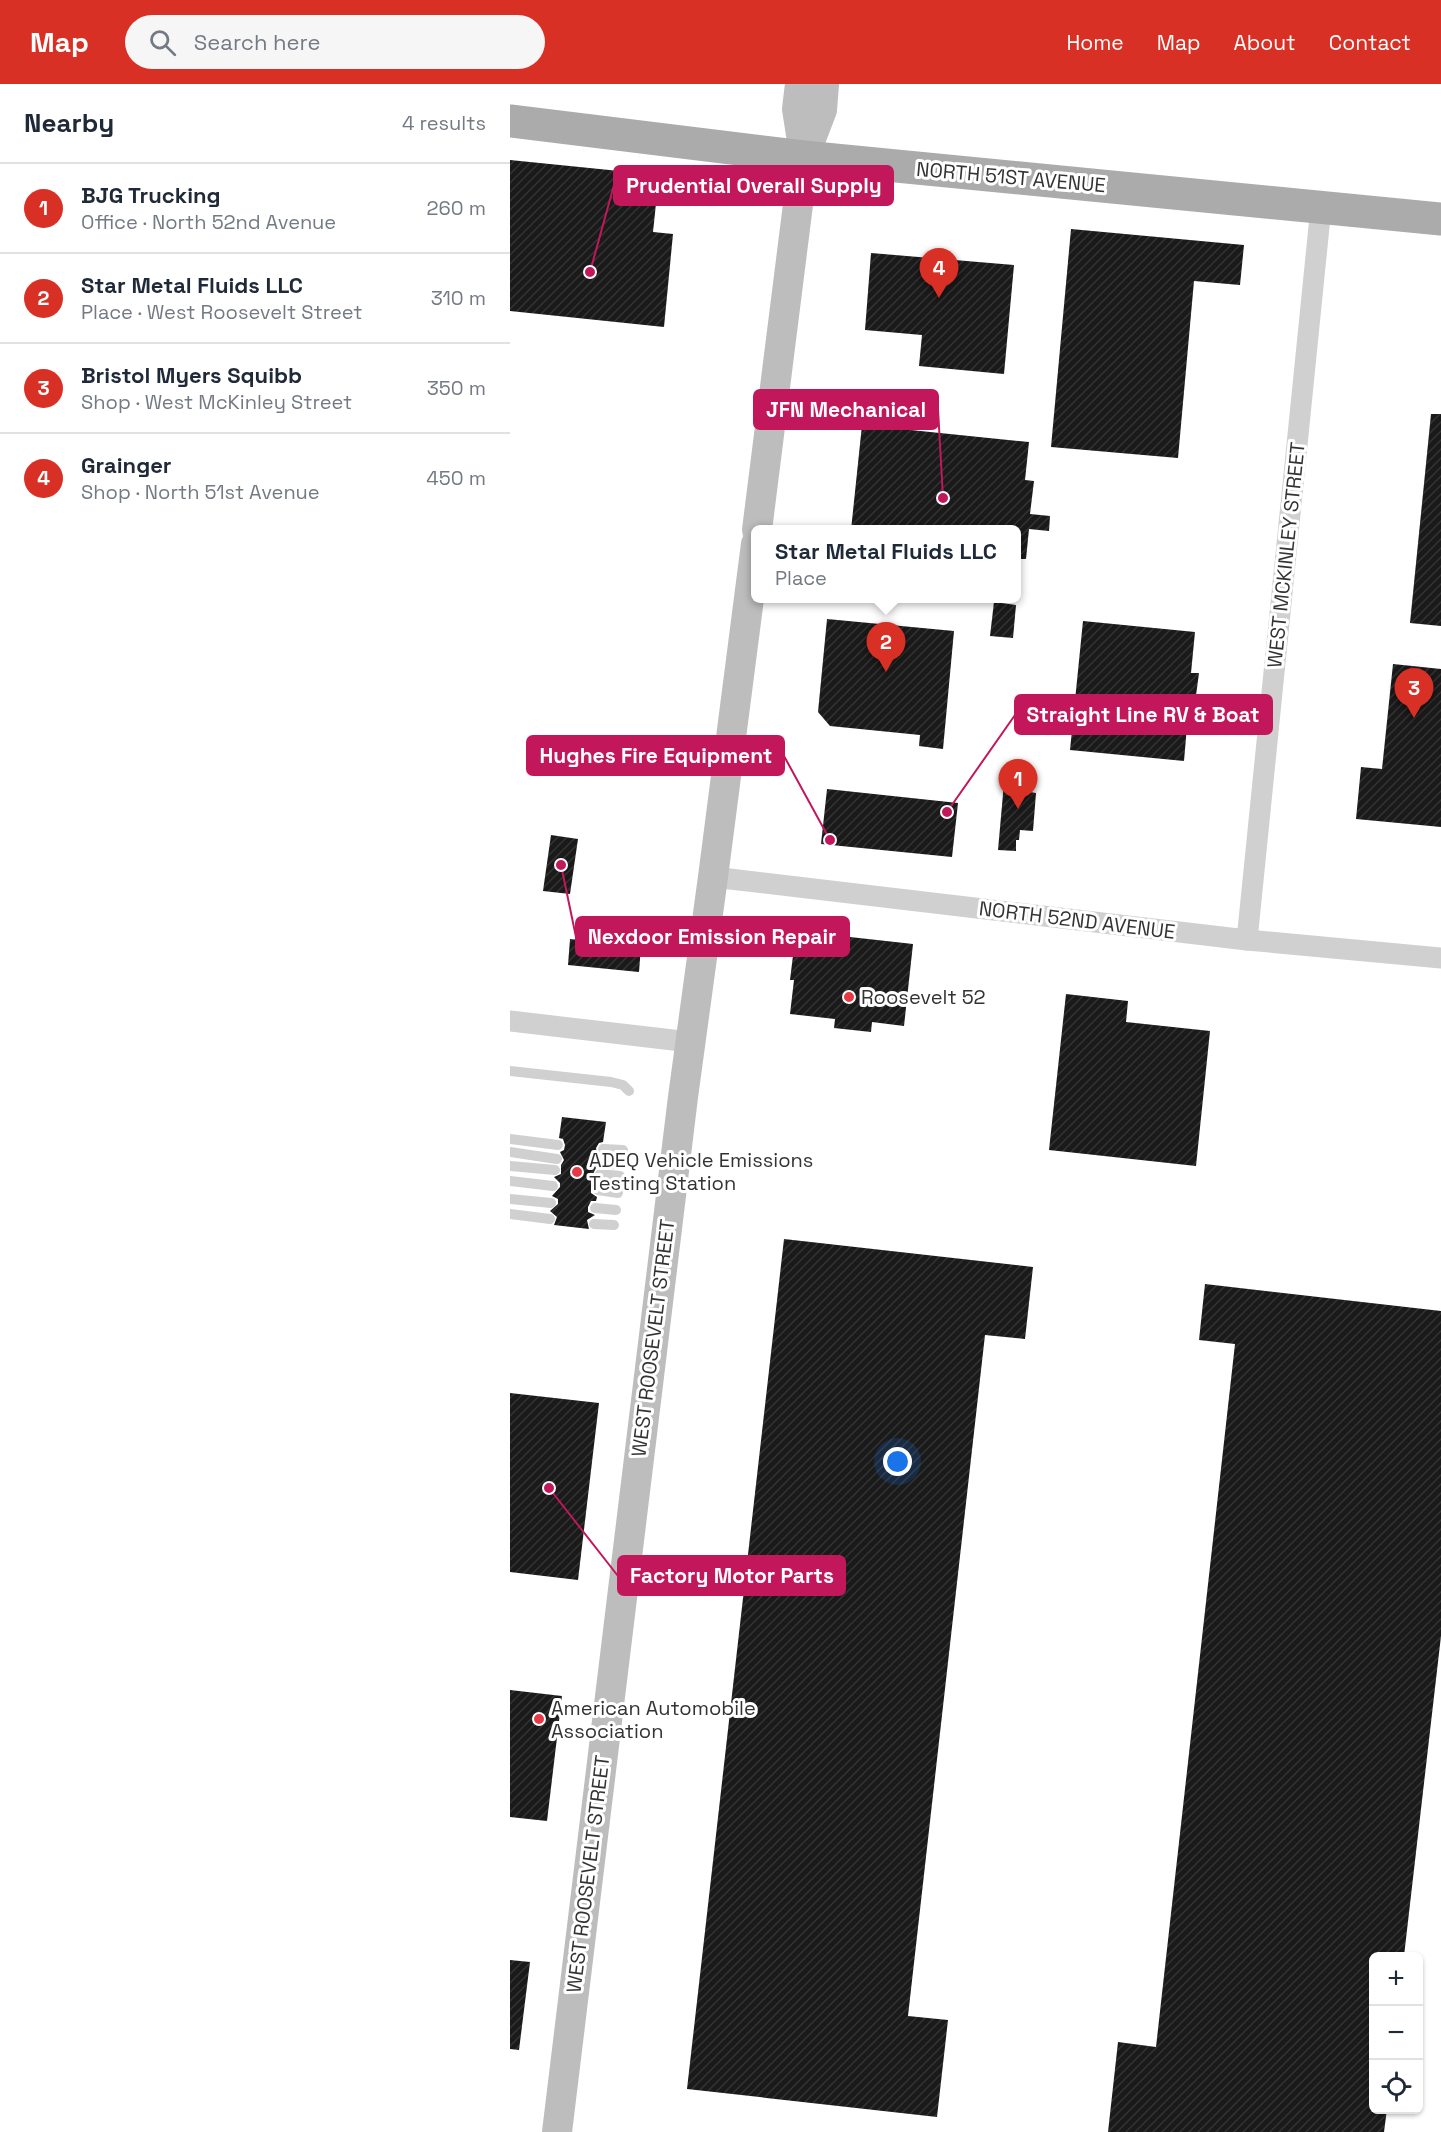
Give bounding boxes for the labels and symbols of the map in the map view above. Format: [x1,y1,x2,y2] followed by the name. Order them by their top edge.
[915,156,1107,198] street label: NORTH 51ST AVENUE
[614,166,893,205] callout: Prudential Overall Supply
[626,172,882,199] text: Prudential Overall Supply
[920,248,958,298] pin: 4
[754,390,938,429] callout: JFN Mechanical
[766,396,926,423] text: JFN Mechanical
[1261,441,1311,669] street label: WEST MCKINLEY STREET
[866,622,905,672] pin: 2
[1394,668,1434,718] pin: 3
[1015,695,1272,734] callout: Straight Line RV & Boat
[1027,701,1259,728] text: Straight Line RV & Boat
[527,736,784,775] callout: Hughes Fire Equipment
[540,742,772,769] text: Hughes Fire Equipment
[998,760,1038,809] pin: 1
[977,895,1177,945] street label: NORTH 52ND AVENUE
[576,917,849,956] callout: Nexdoor Emission Repair
[588,923,836,950] text: Nexdoor Emission Repair
[861,984,986,1010] place label: Roosevelt 52
[842,990,856,1004] marker: Roosevelt 52
[589,1147,813,1196] place label: ADEQ Vehicle Emissions Testing Station
[570,1165,584,1179] marker: ADEQ Vehicle Emissions Testing Station
[626,1217,681,1458] street label: WEST ROOSEVELT STREET
[883,1447,912,1476] your location
[618,1556,845,1595] callout: Factory Motor Parts
[630,1562,834,1589] text: Factory Motor Parts
[551,1695,756,1744] place label: American Automobile Association
[532,1712,546,1726] marker: American Automobile Association
[561,1753,616,1994] street label: WEST ROOSEVELT STREET

